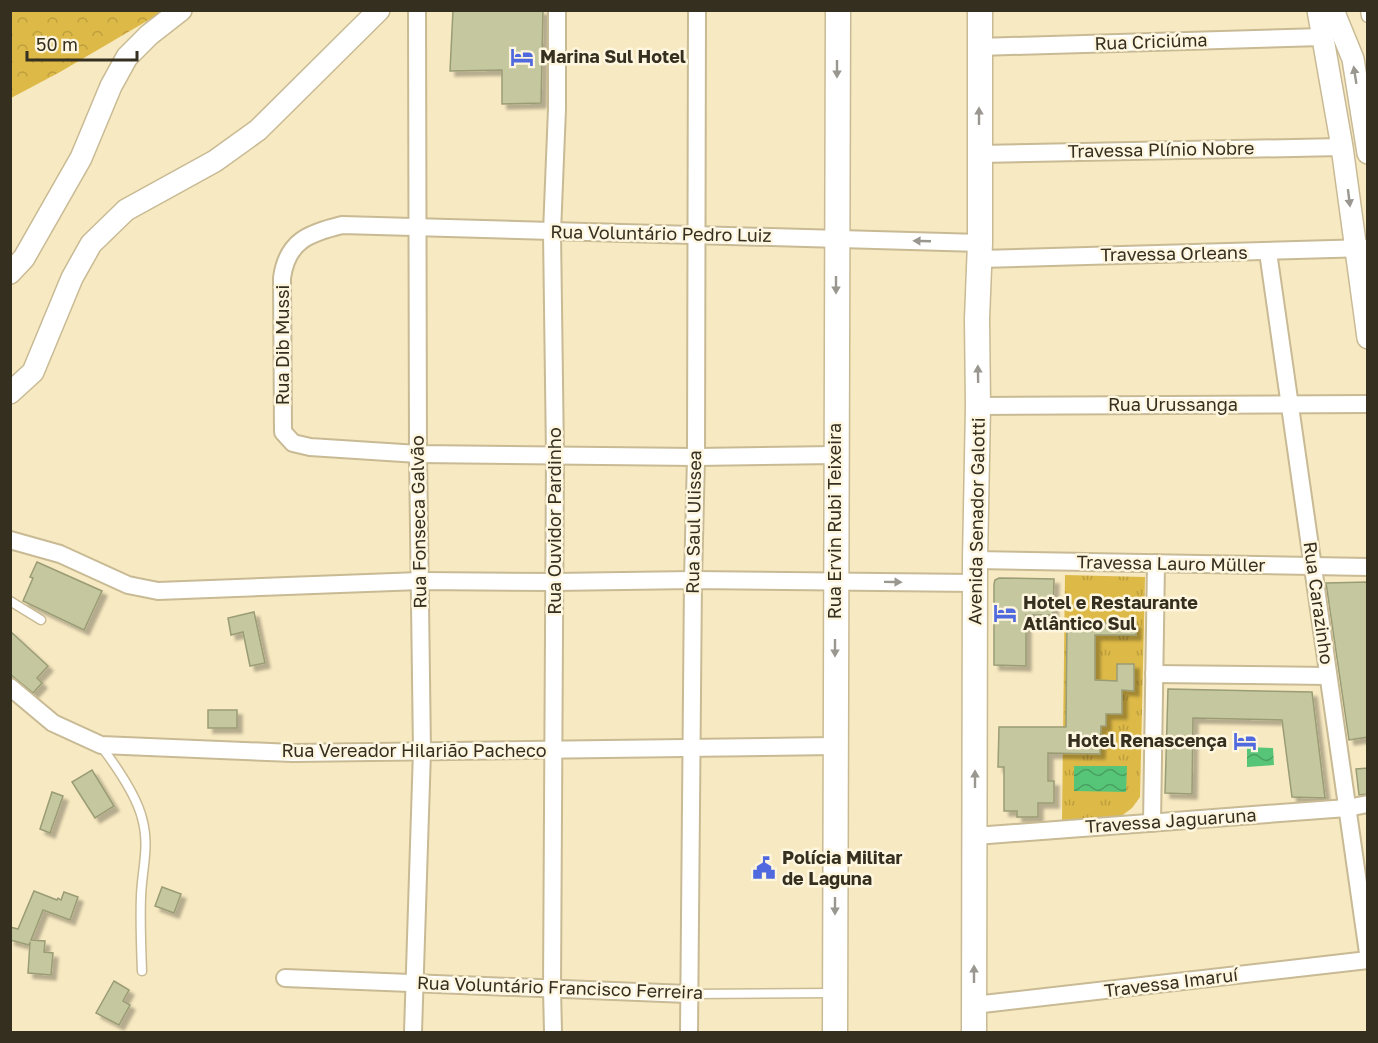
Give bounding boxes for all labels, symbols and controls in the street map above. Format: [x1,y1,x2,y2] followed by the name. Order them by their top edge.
[27,24,136,62] scale bar
[1094,28,1208,54] street label: Rua Criciúma
[36,33,78,55] text: 50 m
[509,44,535,70] hotel icon: Marina Sul Hotel
[540,45,686,67] place label: Marina Sul Hotel
[832,59,842,78] one-way arrow
[1351,65,1360,84] one-way arrow
[974,107,984,126] one-way arrow
[1068,136,1254,162] street label: Travessa Plínio Nobre
[1344,189,1354,208] one-way arrow
[550,220,772,246] street label: Rua Voluntário Pedro Luiz
[912,236,931,246] one-way arrow
[1100,241,1248,265] street label: Travessa Orleans
[831,275,841,294] one-way arrow
[271,285,293,405] street label: Rua Dib Mussi
[973,365,983,384] one-way arrow
[1108,393,1238,415] street label: Rua Urussanga
[963,417,989,625] street label: Avenida Senador Galotti
[823,423,845,619] street label: Rua Ervin Rubi Teixeira
[543,427,565,615] street label: Rua Ouvidor Pardinho
[405,435,431,609] street label: Rua Fonseca Galvão
[681,450,705,594] street label: Rua Saul Ulissea
[1299,540,1338,666] street label: Rua Carazinho
[1076,550,1266,576] street label: Travessa Lauro Müller
[884,577,903,587] one-way arrow
[1023,591,1198,634] place label: Hotel e Restaurante Atlântico Sul
[992,600,1018,626] hotel icon: Hotel e Restaurante Atlântico Sul
[830,638,840,657] one-way arrow
[1232,728,1258,754] hotel icon: Hotel Renascença
[1067,729,1227,751] place label: Hotel Renascença
[281,739,547,761] street label: Rua Vereador Hilarião Pacheco
[970,770,980,789] one-way arrow
[1085,803,1257,837] street label: Travessa Jaguaruna
[782,846,902,889] place label: Polícia Militar de Laguna
[751,855,777,881] public building icon: Polícia Militar de Laguna
[830,896,840,915] one-way arrow
[1103,963,1240,1001] street label: Travessa Imaruí
[969,965,979,984] one-way arrow
[417,971,704,1003] street label: Rua Voluntário Francisco Ferreira

